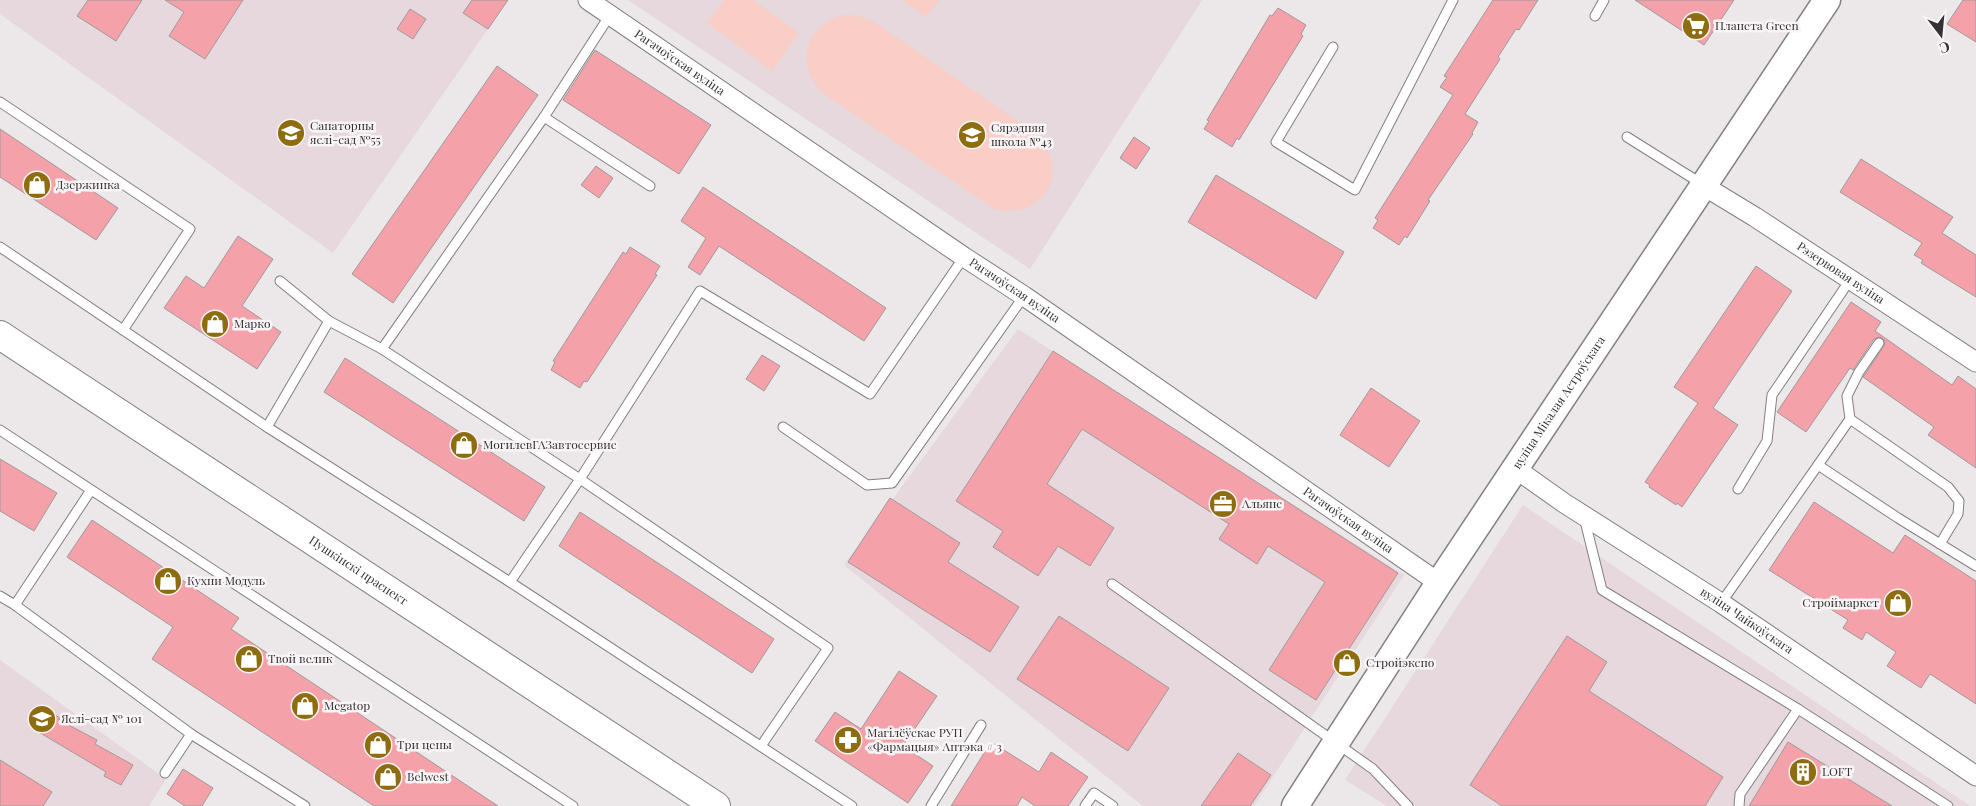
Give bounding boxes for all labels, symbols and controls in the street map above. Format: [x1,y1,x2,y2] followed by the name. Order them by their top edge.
[1916,10,1966,60] north arrow
[1681,11,1711,41] supermarket icon: Планета Green
[1715,17,1799,33] place label: Планета Green
[632,25,729,98] street label: Рагачоўская вуліца
[1937,37,1952,59] text: С
[309,117,381,147] place label: Санаторны яслі-сад №55
[276,118,306,148] school or university icon: Санаторны яслі-сад №55
[991,119,1052,149] place label: Сярэдняя школа №43
[957,120,987,150] school or university icon: Сярэдняя школа №43
[22,170,52,200] shop icon: Дзержинка
[56,176,120,192] place label: Дзержинка
[1794,238,1888,307] street label: Рэзервовая вуліца
[966,254,1064,326] street label: Рагачоўская вуліца
[200,309,230,339] shop icon: Марко
[234,315,271,331] place label: Марко
[1508,333,1608,472] street label: вуліца Мікалая Астроўскага
[449,430,479,460] shop icon: МогилевГАЗавтосервис
[483,436,617,452] place label: МогилевГАЗавтосервис
[1300,483,1397,556] street label: Рагачоўская вуліца
[1208,489,1238,519] office icon: Альянс
[1241,495,1282,511] place label: Альянс
[306,532,412,608] street label: Пушкінскі праспект
[153,566,183,596] shop icon: Кухни Модуль
[187,572,265,588] place label: Кухни Модуль
[1698,583,1797,657] street label: вуліца Чайкоўскага
[1883,588,1913,618] shop icon: Строймаркет
[1802,594,1879,610] place label: Строймаркет
[234,644,264,674] shop icon: Твой велик
[1332,648,1362,678] shop icon: Стройэкспо
[268,650,333,666] place label: Твой велик
[1366,654,1435,670] place label: Стройэкспо
[290,691,320,721] shop icon: Megatop
[324,697,370,713] place label: Megatop
[27,704,57,734] school or university icon: Яслі-сад № 101
[60,710,143,726] place label: Яслі-сад № 101
[867,724,1002,754] place label: Магілёўскае РУП «Фармацыя» Аптэка # 3
[833,725,863,755] pharmacy icon: Магілёўскае РУП «Фармацыя» Аптэка # 3
[363,730,393,760] shop icon: Три цены
[397,736,452,752] place label: Три цены
[1788,757,1818,787] building icon: LOFT
[373,762,403,792] shop icon: Belwest
[1822,763,1853,779] place label: LOFT
[407,768,450,784] place label: Belwest

